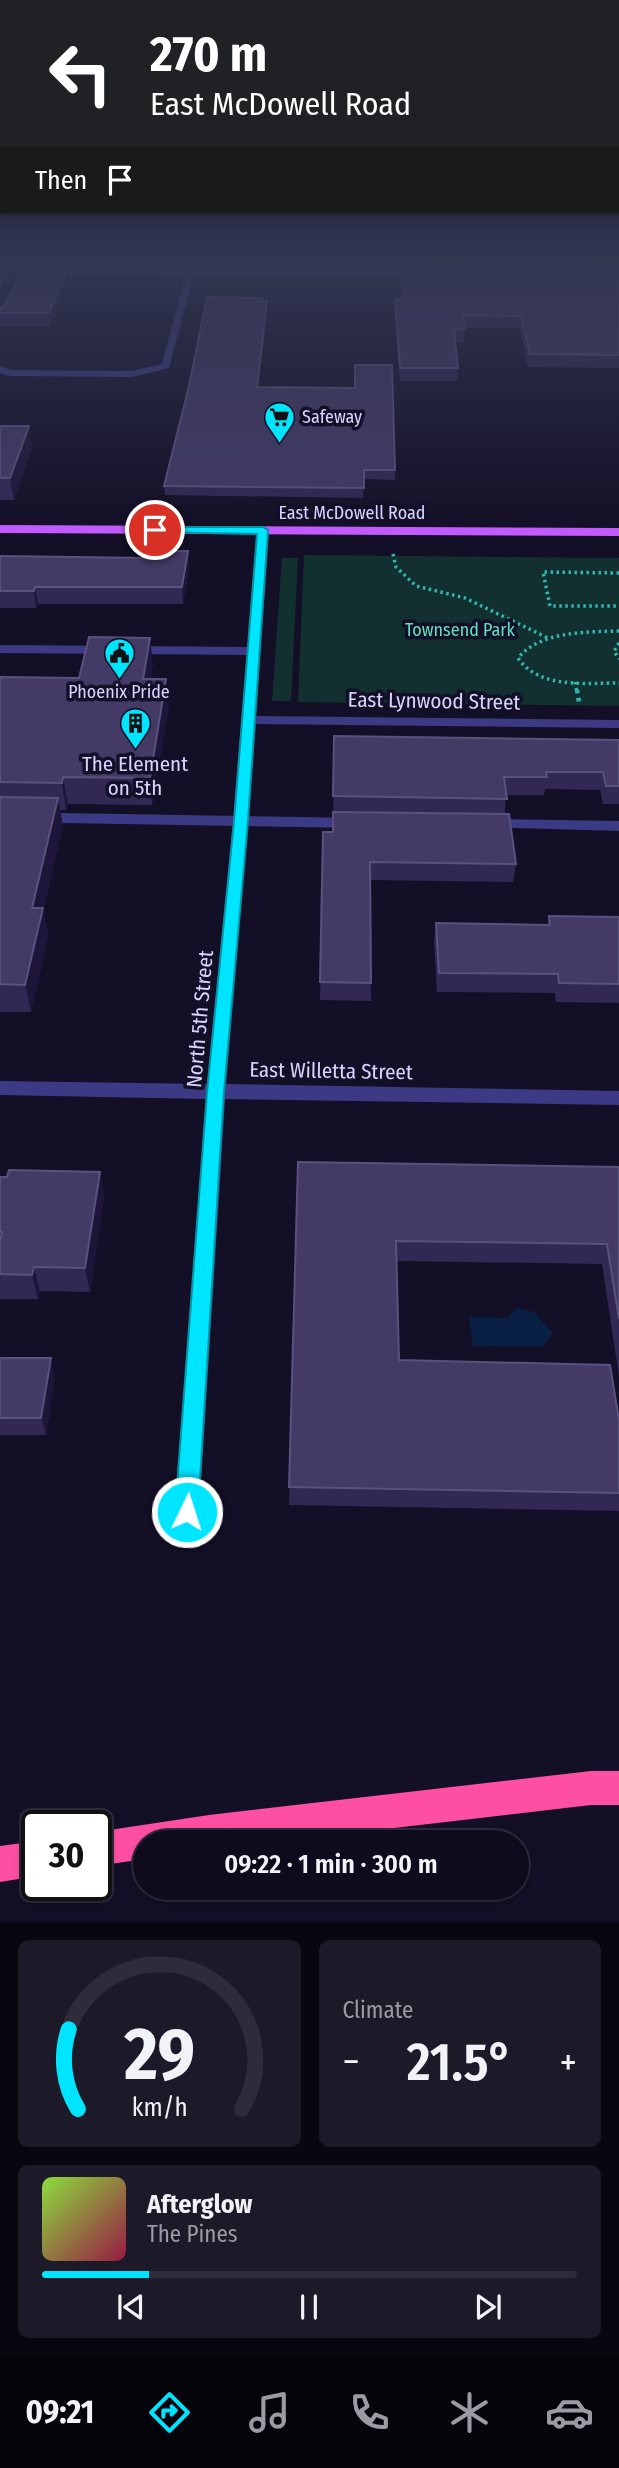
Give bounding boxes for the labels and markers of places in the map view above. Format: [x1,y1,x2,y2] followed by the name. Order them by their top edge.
[262,400,296,444] supermarket icon: Safeway
[302,406,362,428] place label: Safeway
[125,500,185,560] pin
[102,637,136,681] public building icon: Phoenix Pride
[68,681,170,703] place label: Phoenix Pride
[118,707,152,751] building icon: The Element on 5th
[82,751,188,801] place label: The Element on 5th

